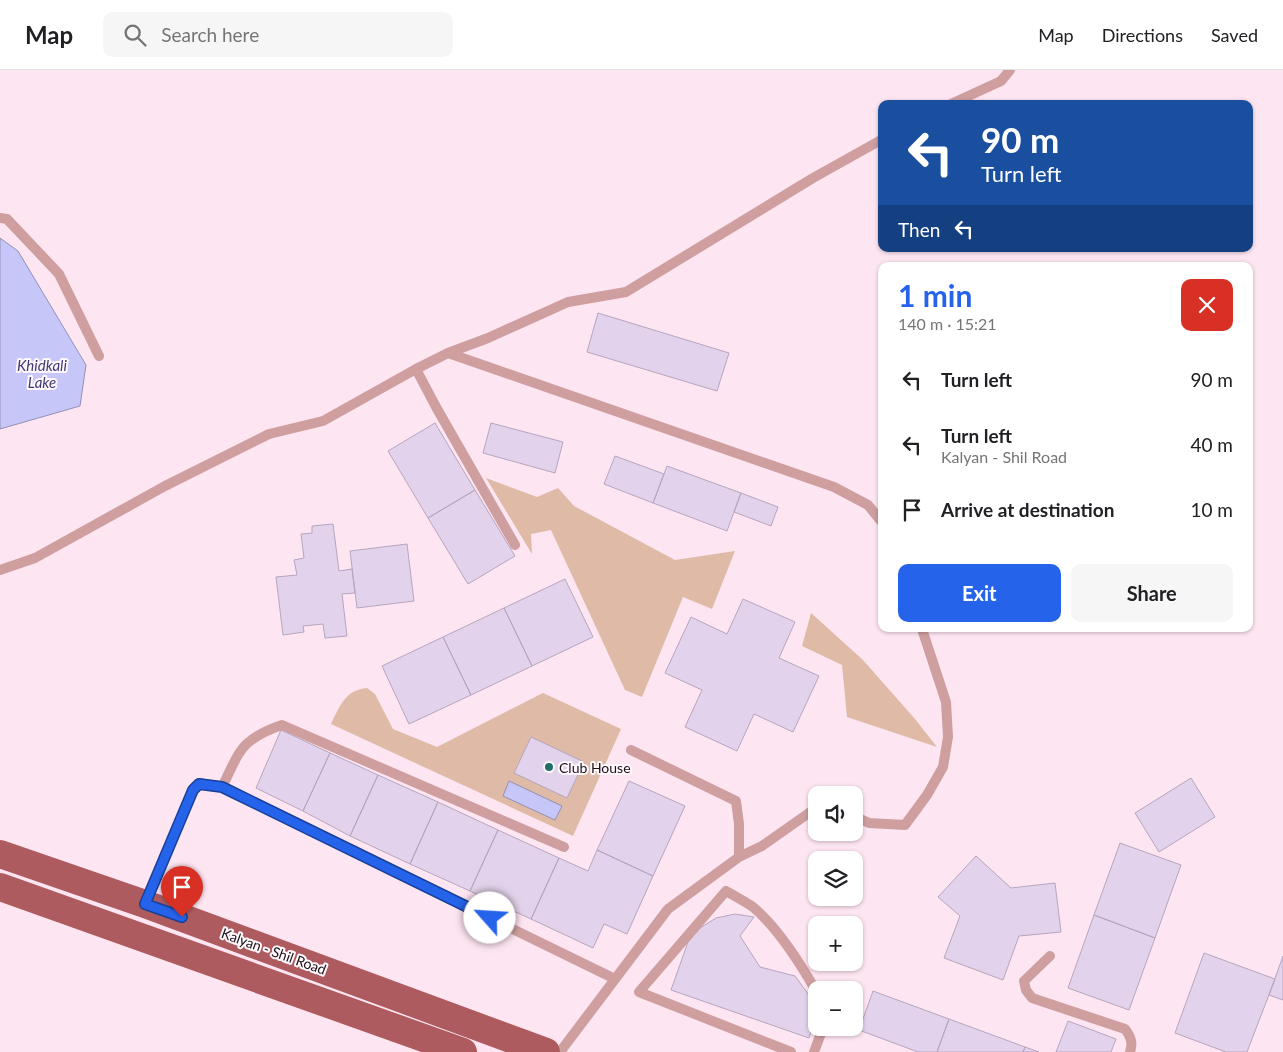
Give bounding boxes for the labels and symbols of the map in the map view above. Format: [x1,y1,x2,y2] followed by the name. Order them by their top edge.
[17,356,67,391] water label: Khidkali Lake
[559,759,631,776] place label: Club House
[543,761,555,773] marker: Club House
[161,866,203,917] pin
[463,891,515,943] position arrow
[219,924,329,978] street label: Kalyan - Shil Road

